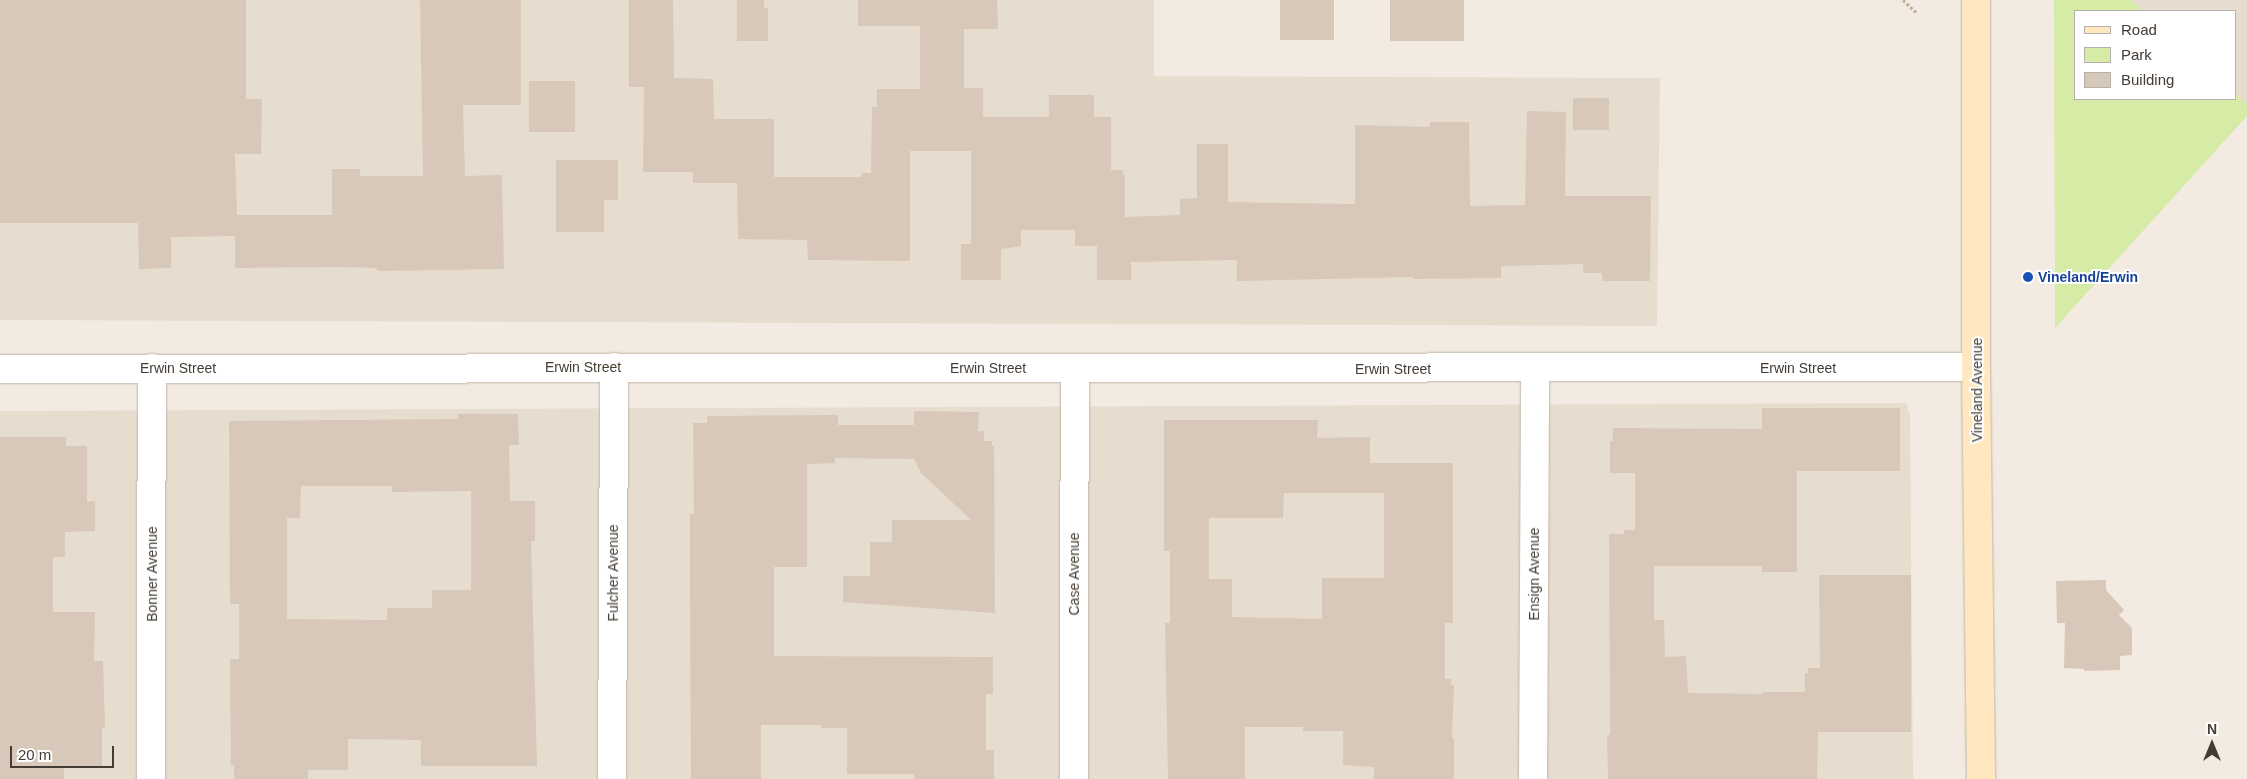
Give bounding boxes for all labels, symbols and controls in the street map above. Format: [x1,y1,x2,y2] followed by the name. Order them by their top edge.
[2074,10,2237,100] legend
[2121,21,2157,38] text: Road
[2121,46,2152,63] text: Park
[2121,71,2174,88] text: Building
[2038,269,2138,285] place label: Vineland/Erwin
[2022,271,2034,283] marker: Vineland/Erwin
[1969,337,1985,443] street label: Vineland Avenue
[545,359,621,375] street label: Erwin Street
[140,360,216,376] street label: Erwin Street
[950,360,1026,376] street label: Erwin Street
[1760,360,1836,376] street label: Erwin Street
[1355,361,1431,377] street label: Erwin Street
[605,524,621,622] street label: Fulcher Avenue
[144,526,160,622] street label: Bonner Avenue
[1526,527,1542,621] street label: Ensign Avenue
[1066,532,1082,616] street label: Case Avenue
[2187,719,2237,769] north arrow
[2207,721,2217,737] text: N
[12,736,116,768] scale bar
[18,746,51,763] text: 20 m

